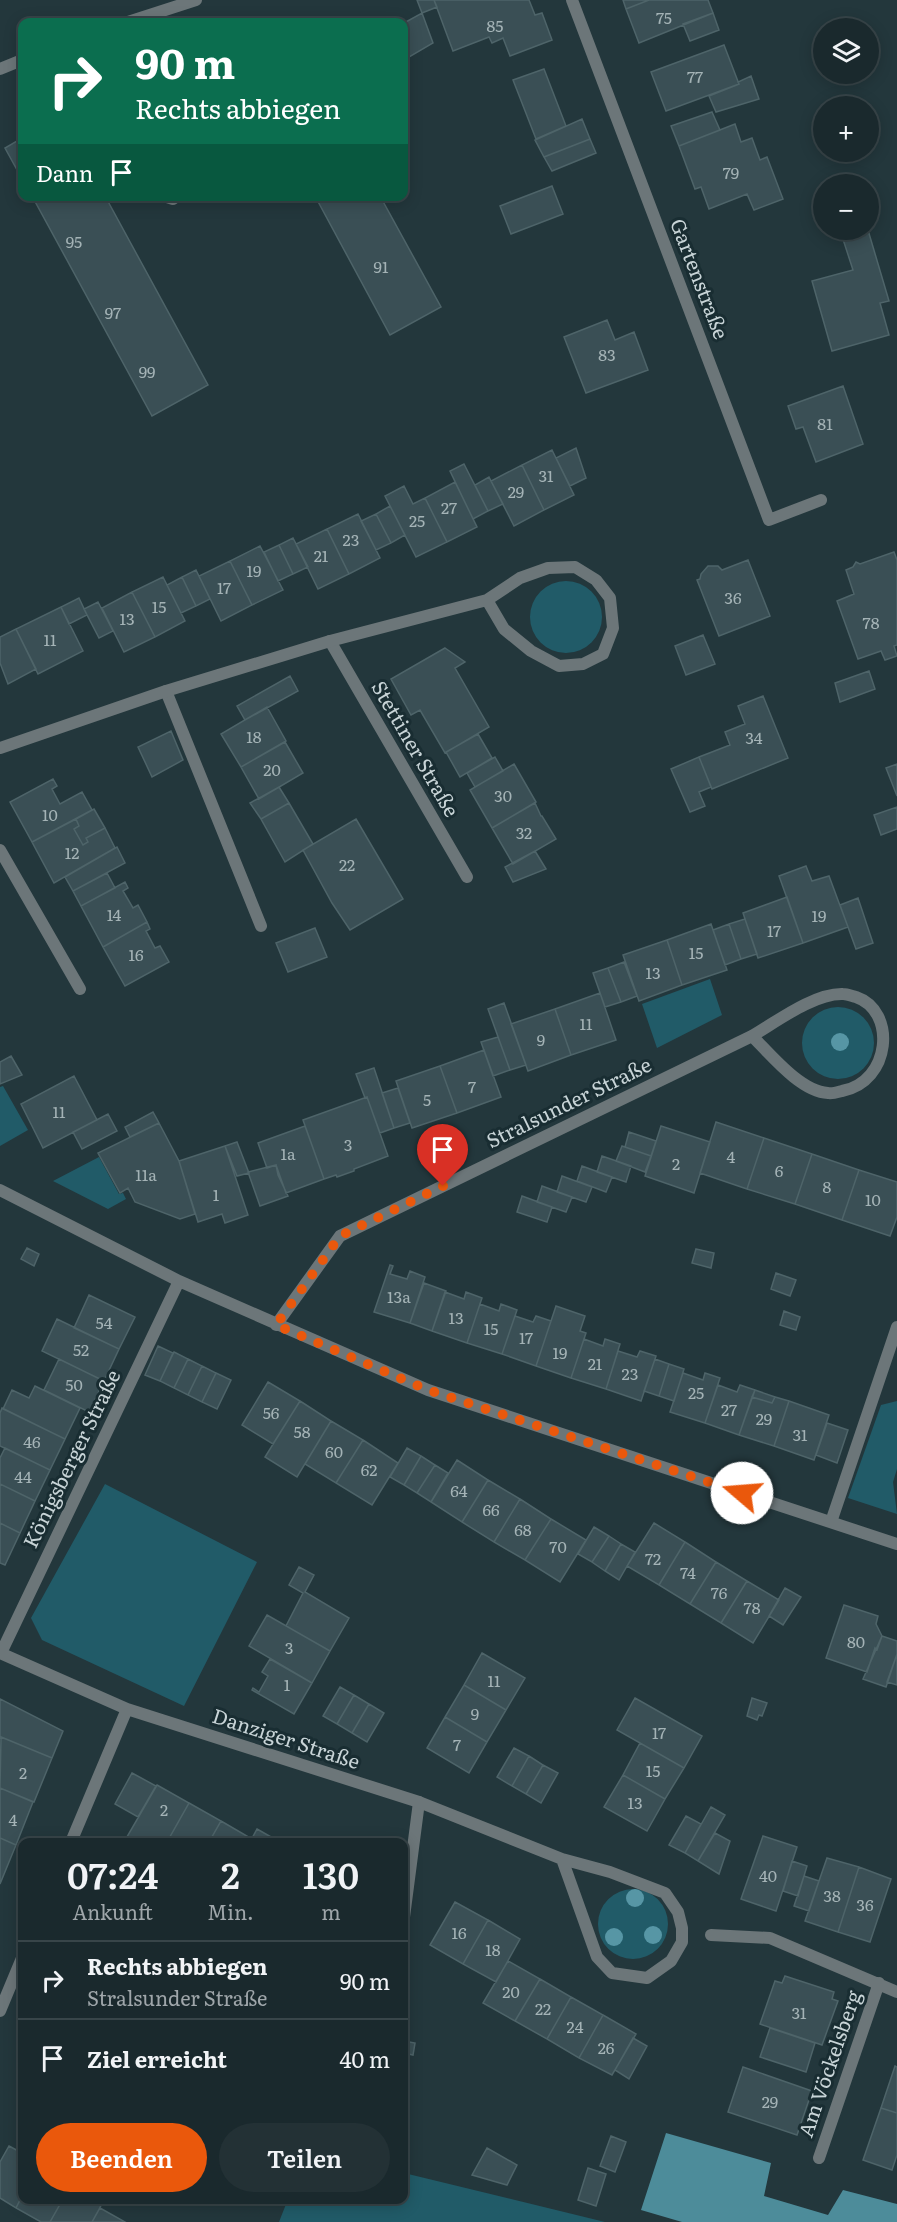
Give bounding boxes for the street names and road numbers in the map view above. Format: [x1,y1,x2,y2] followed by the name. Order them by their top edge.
[664,214,738,343] street label: Gartenstraße
[365,674,468,822] street label: Stettiner Straße
[480,1048,656,1154] street label: Stralsunder Straße
[14,1364,126,1552] street label: Königsberger Straße
[209,1699,364,1775] street label: Danziger Straße
[789,1985,868,2141] street label: Am Vöckelsberg

